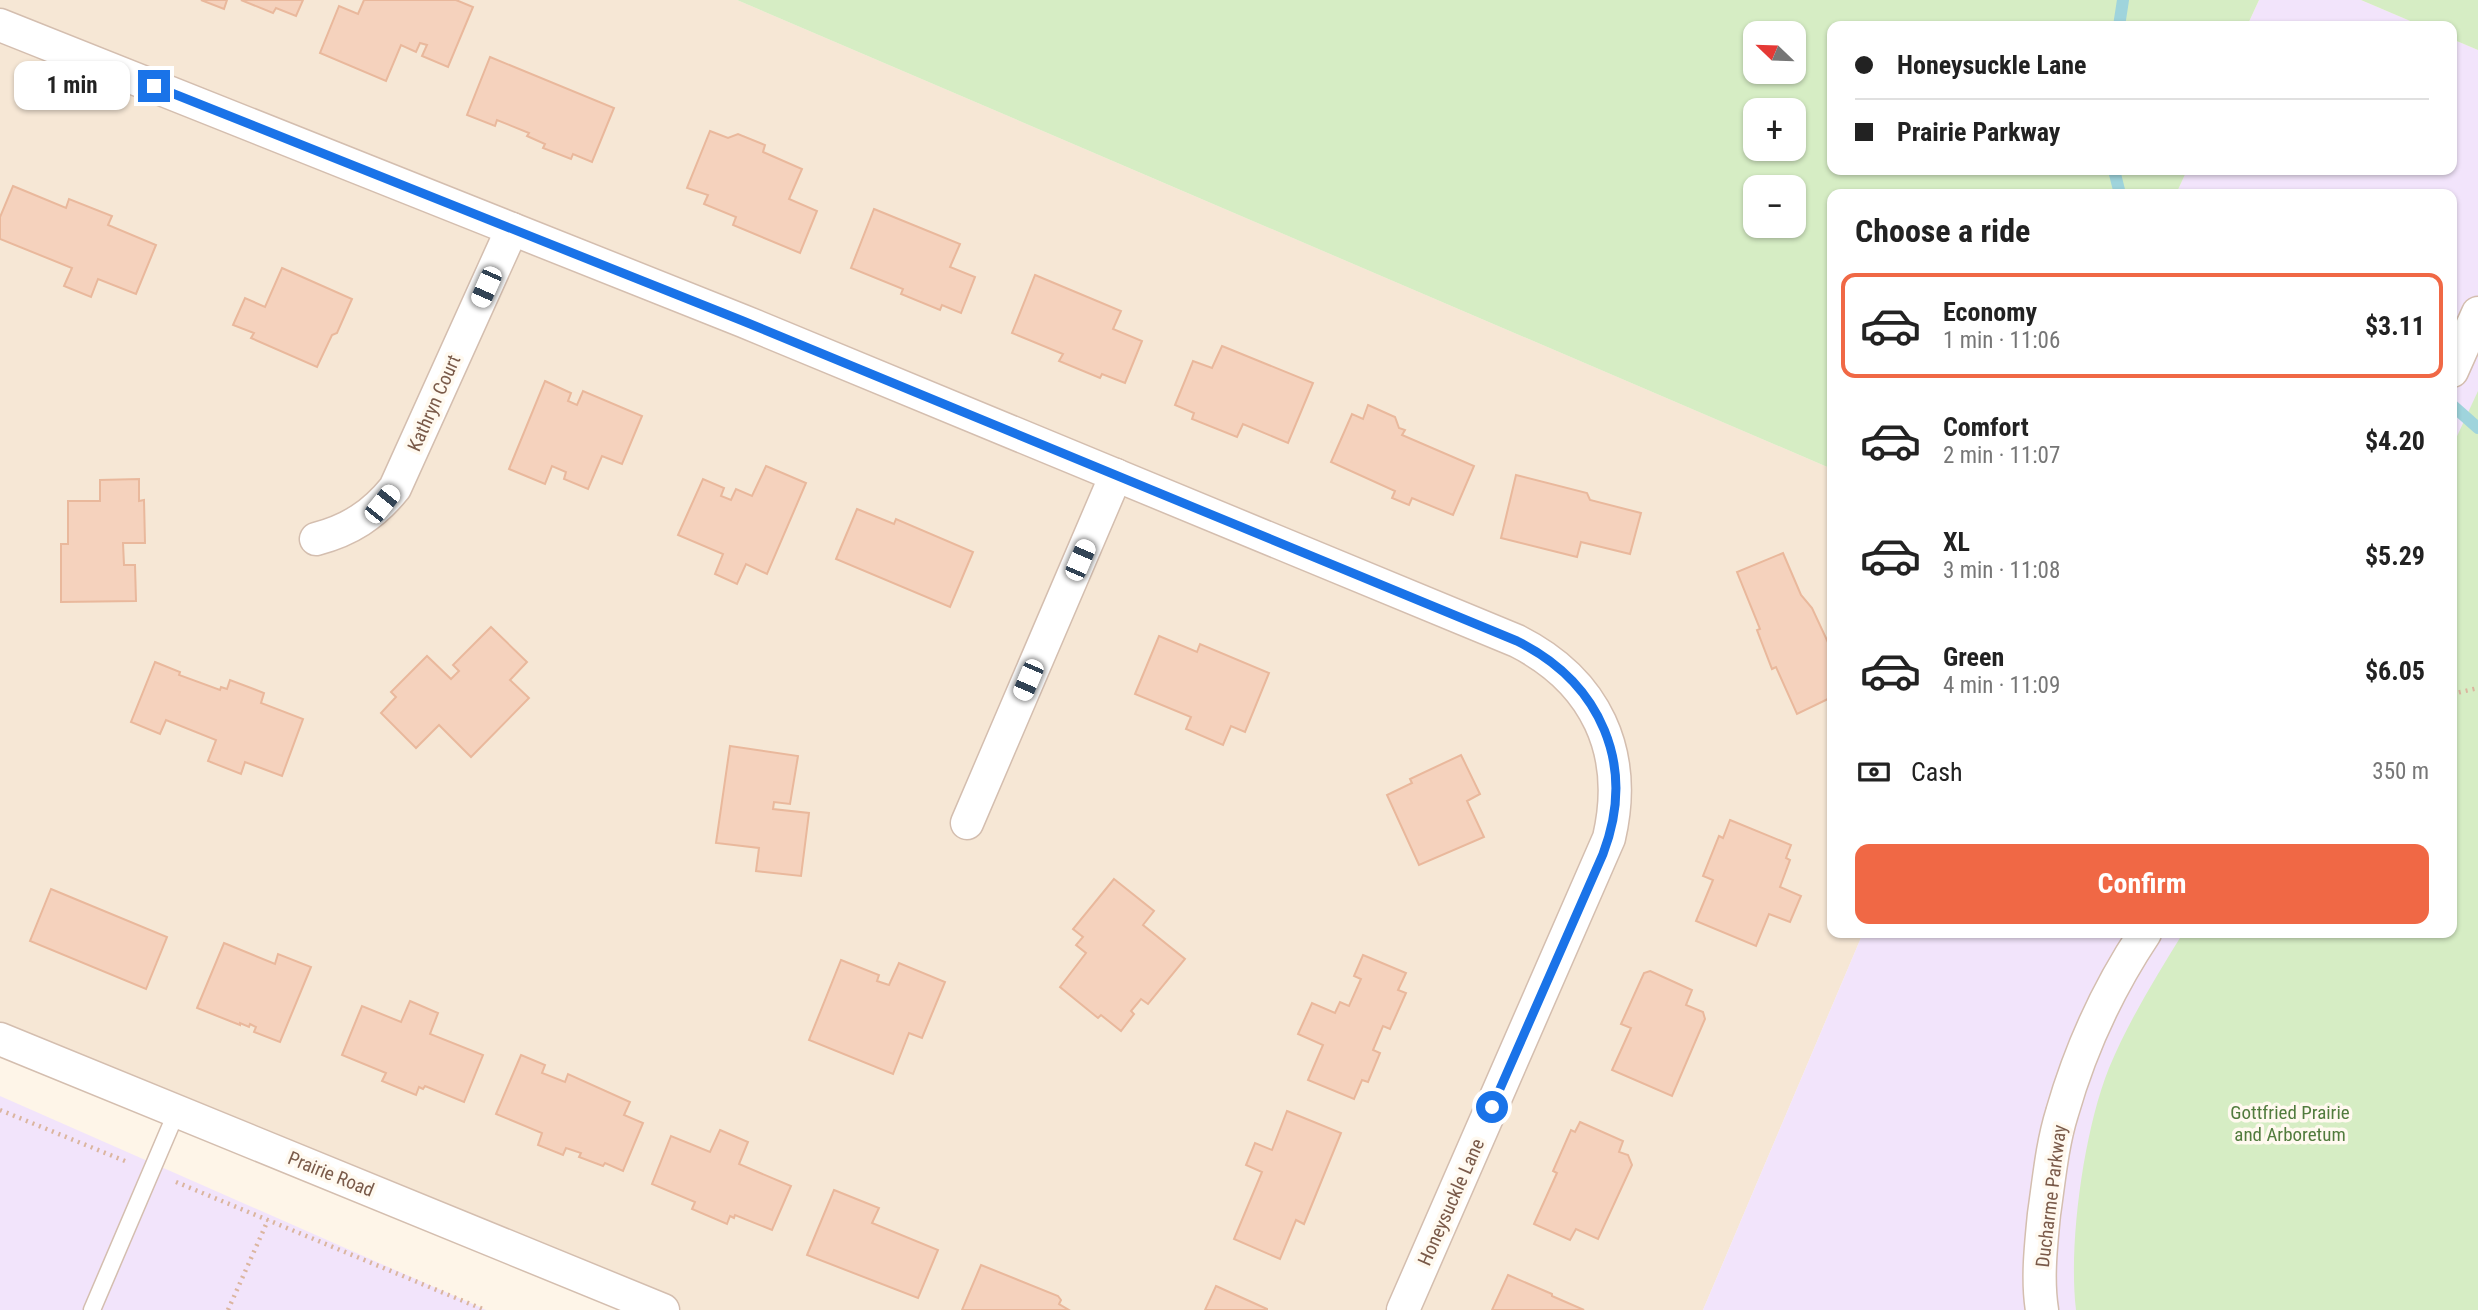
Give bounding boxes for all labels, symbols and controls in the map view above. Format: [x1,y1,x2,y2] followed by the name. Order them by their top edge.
[1743,21,1806,84] north arrow
[1743,21,1806,238] map controls
[1897,50,2086,80] text: Honeysuckle Lane
[14,62,130,110] callout: 1 min
[138,70,170,102] route end
[46,72,98,99] text: 1 min
[1743,98,1806,161] button: +
[1897,117,2060,147] text: Prairie Parkway
[1743,175,1806,238] button: −
[1855,212,2030,250] text: Choose a ride
[468,264,505,310] car
[1859,294,1922,357] icon: car
[1943,297,2037,327] text: Economy
[2365,311,2425,341] text: $3.11
[1943,327,2060,354] text: 1 min · 11:06
[403,351,465,455] street label: Kathryn Court
[1859,409,1922,472] icon: car
[1943,412,2029,442] text: Comfort
[2365,426,2425,456] text: $4.20
[1943,442,2060,469] text: 2 min · 11:07
[361,481,404,527] car
[1859,524,1922,587] icon: car
[1943,527,1970,557] text: XL
[1063,537,1098,583] car
[2365,541,2425,571] text: $5.29
[1943,557,2060,584] text: 3 min · 11:08
[1859,639,1922,702] icon: car
[1943,642,2004,672] text: Green
[2365,656,2425,686] text: $6.05
[1011,657,1046,703] car
[1943,672,2060,699] text: 4 min · 11:09
[1855,753,1893,791] icon: cash
[1911,757,1963,787] text: Cash
[2372,758,2429,785] text: 350 m
[1855,844,2429,924] button: Confirm
[1476,1091,1508,1123] route start
[2230,1101,2350,1146] park label: Gottfried Prairie and Arboretum
[2031,1123,2071,1269] street label: Ducharme Parkway
[1413,1135,1489,1269] street label: Honeysuckle Lane
[285,1146,377,1202] street label: Prairie Road

